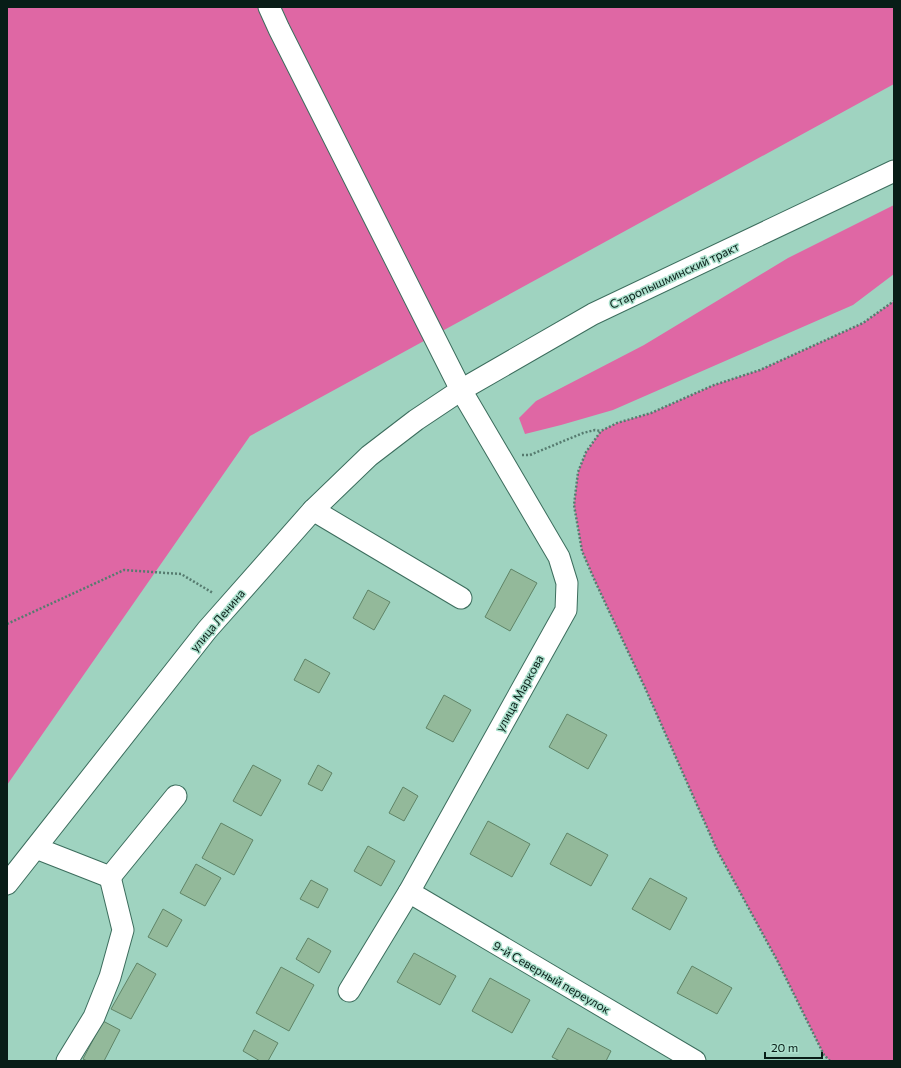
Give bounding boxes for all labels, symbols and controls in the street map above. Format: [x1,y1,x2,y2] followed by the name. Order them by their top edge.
[607,239,741,311] street label: Старопышминский тракт
[187,586,247,654] street label: улица Ленина
[492,652,546,734] street label: улица Маркова
[491,938,614,1017] street label: 9-й Северный переулок
[765,1034,822,1060] scale bar
[771,1040,798,1054] text: 20 m

